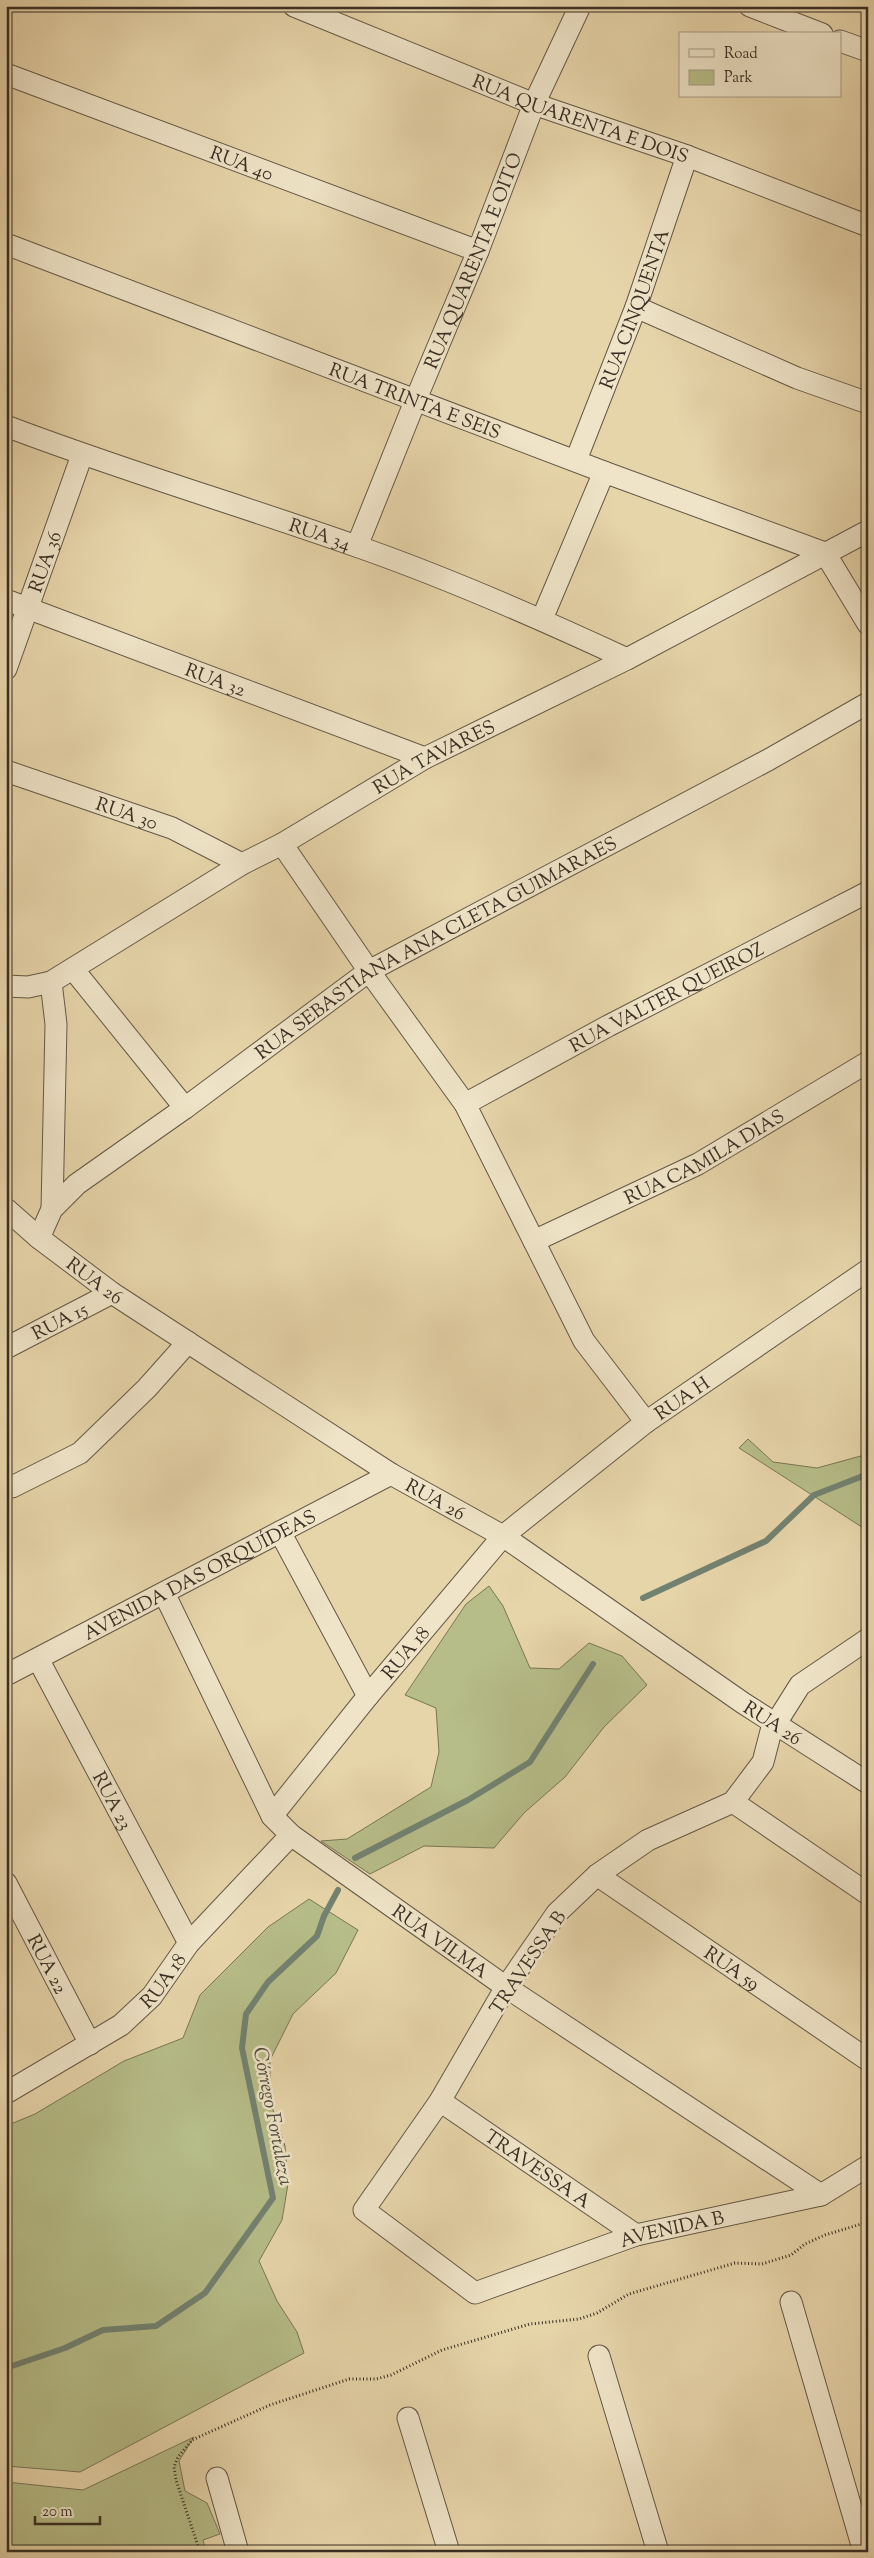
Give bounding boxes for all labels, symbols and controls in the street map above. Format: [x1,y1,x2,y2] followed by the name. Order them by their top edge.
[679,32,842,98] legend
[724,44,758,65] text: Road
[724,68,753,89] text: Park
[468,69,692,172] street label: RUA QUARENTA E DOIS
[205,141,277,189] street label: RUA 40
[419,149,530,374] street label: RUA QUARENTA E OITO
[594,225,678,393] street label: RUA CINQUENTA
[325,357,504,447] street label: RUA TRINTA E SEIS
[285,513,354,559] street label: RUA 34
[23,528,70,597] street label: RUA 36
[180,658,249,705] street label: RUA 32
[368,715,500,802] street label: RUA TAVARES
[92,792,161,838] street label: RUA 30
[250,831,623,1067] street label: RUA SEBASTIANA ANA CLETA GUIMARAES
[565,937,769,1061] street label: RUA VALTER QUEIROZ
[620,1104,790,1213] street label: RUA CAMILA DIAS
[59,1252,127,1312] street label: RUA 26
[28,1297,93,1348] street label: RUA 15
[650,1371,716,1428] street label: RUA H
[400,1473,469,1528] street label: RUA 26
[79,1504,322,1648] street label: AVENIDA DAS ORQUÍDEAS
[376,1621,437,1686] street label: RUA 18
[737,1696,806,1753] street label: RUA 26
[84,1767,138,1836] street label: RUA 23
[386,1899,493,1987] street label: RUA VILMA
[484,1906,574,2021] street label: TRAVESSA B
[19,1930,73,2000] street label: RUA 22
[698,1941,764,1998] street label: RUA 59
[136,1949,194,2016] street label: RUA 18
[244,2045,299,2188] water label: Córrego Fortaleza
[478,2124,596,2217] street label: TRAVESSA A
[616,2205,727,2256] street label: AVENIDA B
[35,2493,100,2525] scale bar
[42,2502,73,2523] text: 20 m

